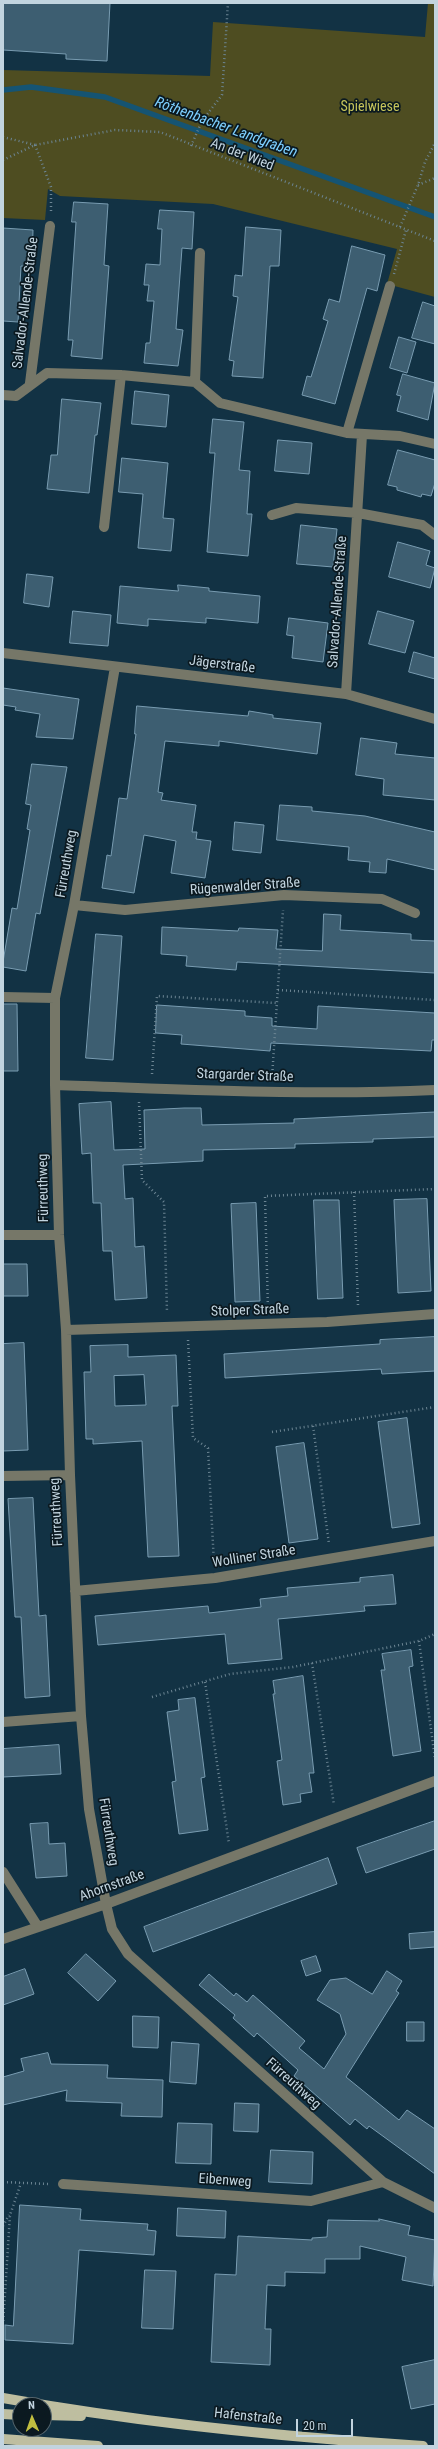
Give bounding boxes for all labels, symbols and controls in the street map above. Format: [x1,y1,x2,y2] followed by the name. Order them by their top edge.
[152,94,300,162] water label: Röthenbacher Landgraben
[341,99,399,115] park label: Spielwiese
[208,135,276,175] street label: An der Wied
[10,236,42,370] street label: Salvador-Allende-Straße
[325,535,351,669] street label: Salvador-Allende-Straße
[188,653,256,677] street label: Jägerstraße
[53,829,81,899] street label: Fürreuthweg
[189,875,301,899] street label: Rügenwalder Straße
[196,1066,294,1086] street label: Stargarder Straße
[35,1154,53,1222] street label: Fürreuthweg
[211,1301,289,1321] street label: Stolper Straße
[47,1477,67,1547] street label: Fürreuthweg
[211,1542,297,1572] street label: Wolliner Straße
[94,1797,122,1867] street label: Fürreuthweg
[77,1866,147,1906] street label: Ahornstraße
[262,2055,324,2113] street label: Fürreuthweg
[198,2171,252,2191] street label: Eibenweg
[12,2397,52,2437] north arrow
[28,2399,35,2412] text: N
[213,2405,283,2429] street label: Hafenstraße
[298,2411,355,2437] scale bar
[303,2419,327,2433] text: 20 m

